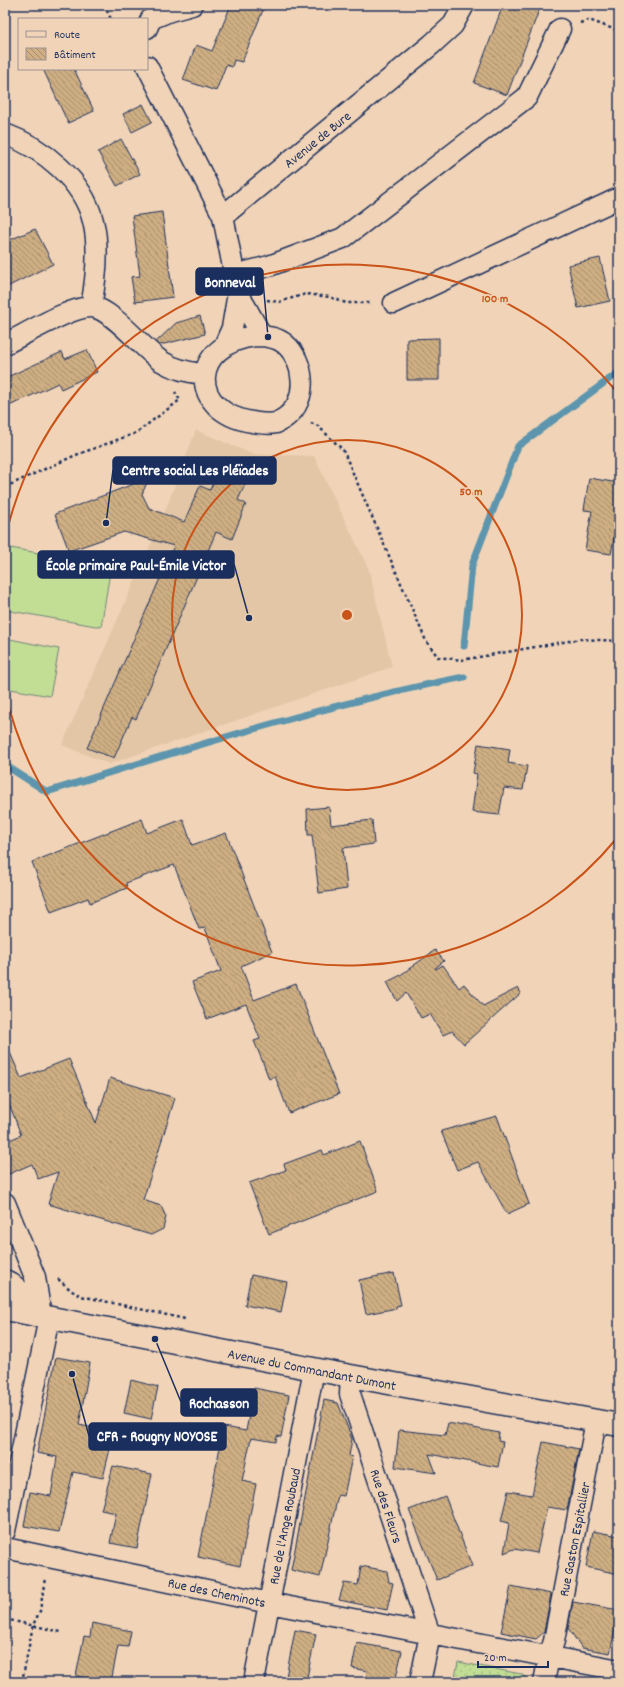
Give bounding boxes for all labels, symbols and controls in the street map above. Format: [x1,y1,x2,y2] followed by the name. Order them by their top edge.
[18,18,148,70] legend
[54,27,80,44] text: Route
[54,47,96,64] text: Bâtiment
[280,107,356,174] street label: Avenue de Bure
[196,268,263,295] callout: Bonneval
[204,273,256,295] text: Bonneval
[482,291,508,308] text: 100 m
[113,457,276,484] callout: Centre social Les Pléïades
[122,461,268,483] text: Centre social Les Pléïades
[459,484,483,501] text: 50 m
[38,551,234,578] callout: École primaire Paul-Émile Victor
[46,556,227,578] text: École primaire Paul-Émile Victor
[340,608,354,622] centre of rings
[226,1345,398,1397] street label: Avenue du Commandant Dumont
[181,1389,257,1416] callout: Rochasson
[189,1394,249,1416] text: Rochasson
[89,1423,226,1450] callout: CFR - Rougny NOYOSE
[97,1427,217,1449] text: CFR - Rougny NOYOSE
[265,1466,307,1586] street label: Rue de l'Ange Roubaud
[364,1467,407,1546] street label: Rue des Fleurs
[555,1480,597,1598] street label: Rue Gaston Espitallier
[166,1574,267,1614] street label: Rue des Cheminots
[478,1643,548,1669] scale bar
[484,1650,507,1667] text: 20 m

